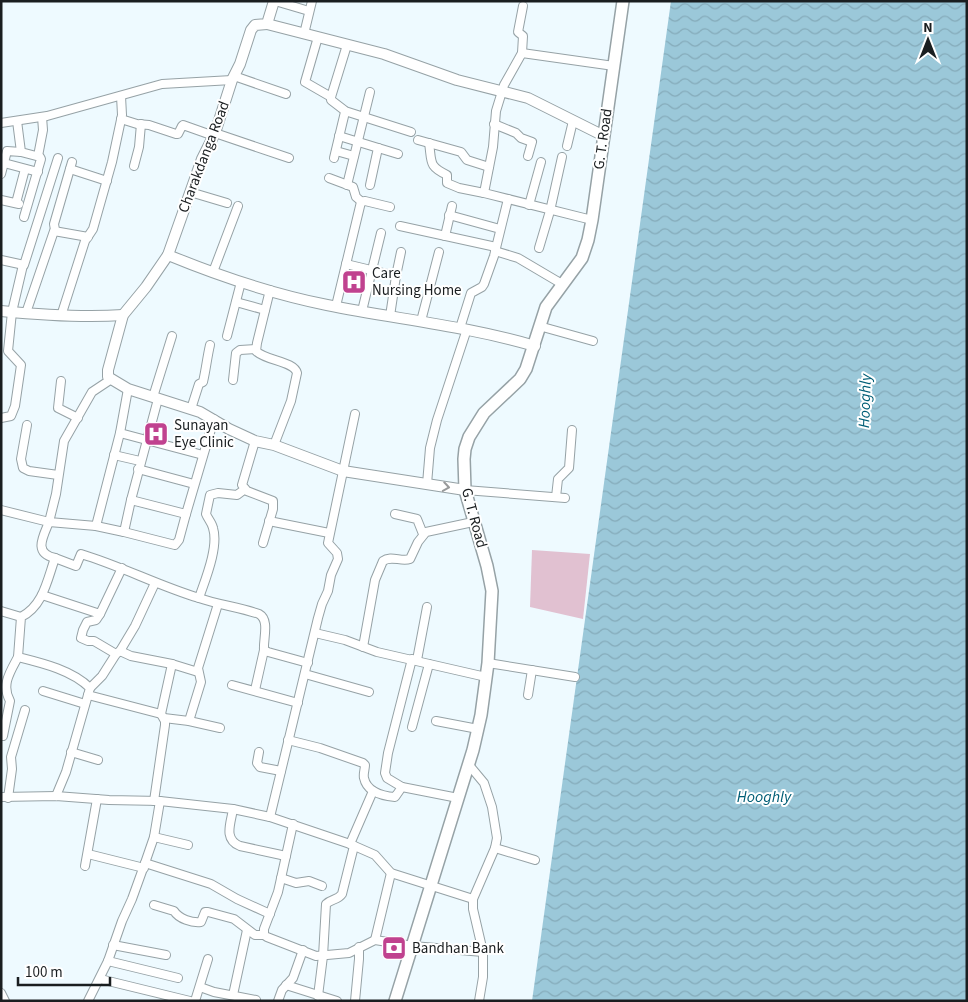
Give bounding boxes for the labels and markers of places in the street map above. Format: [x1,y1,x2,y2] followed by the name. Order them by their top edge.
[372,263,462,301] place label: Care Nursing Home
[341,269,367,295] hospital icon: Care Nursing Home
[174,415,234,453] place label: Sunayan Eye Clinic
[143,421,169,447] hospital icon: Sunayan Eye Clinic
[381,935,407,961] bank icon: Bandhan Bank
[412,938,504,959] place label: Bandhan Bank

